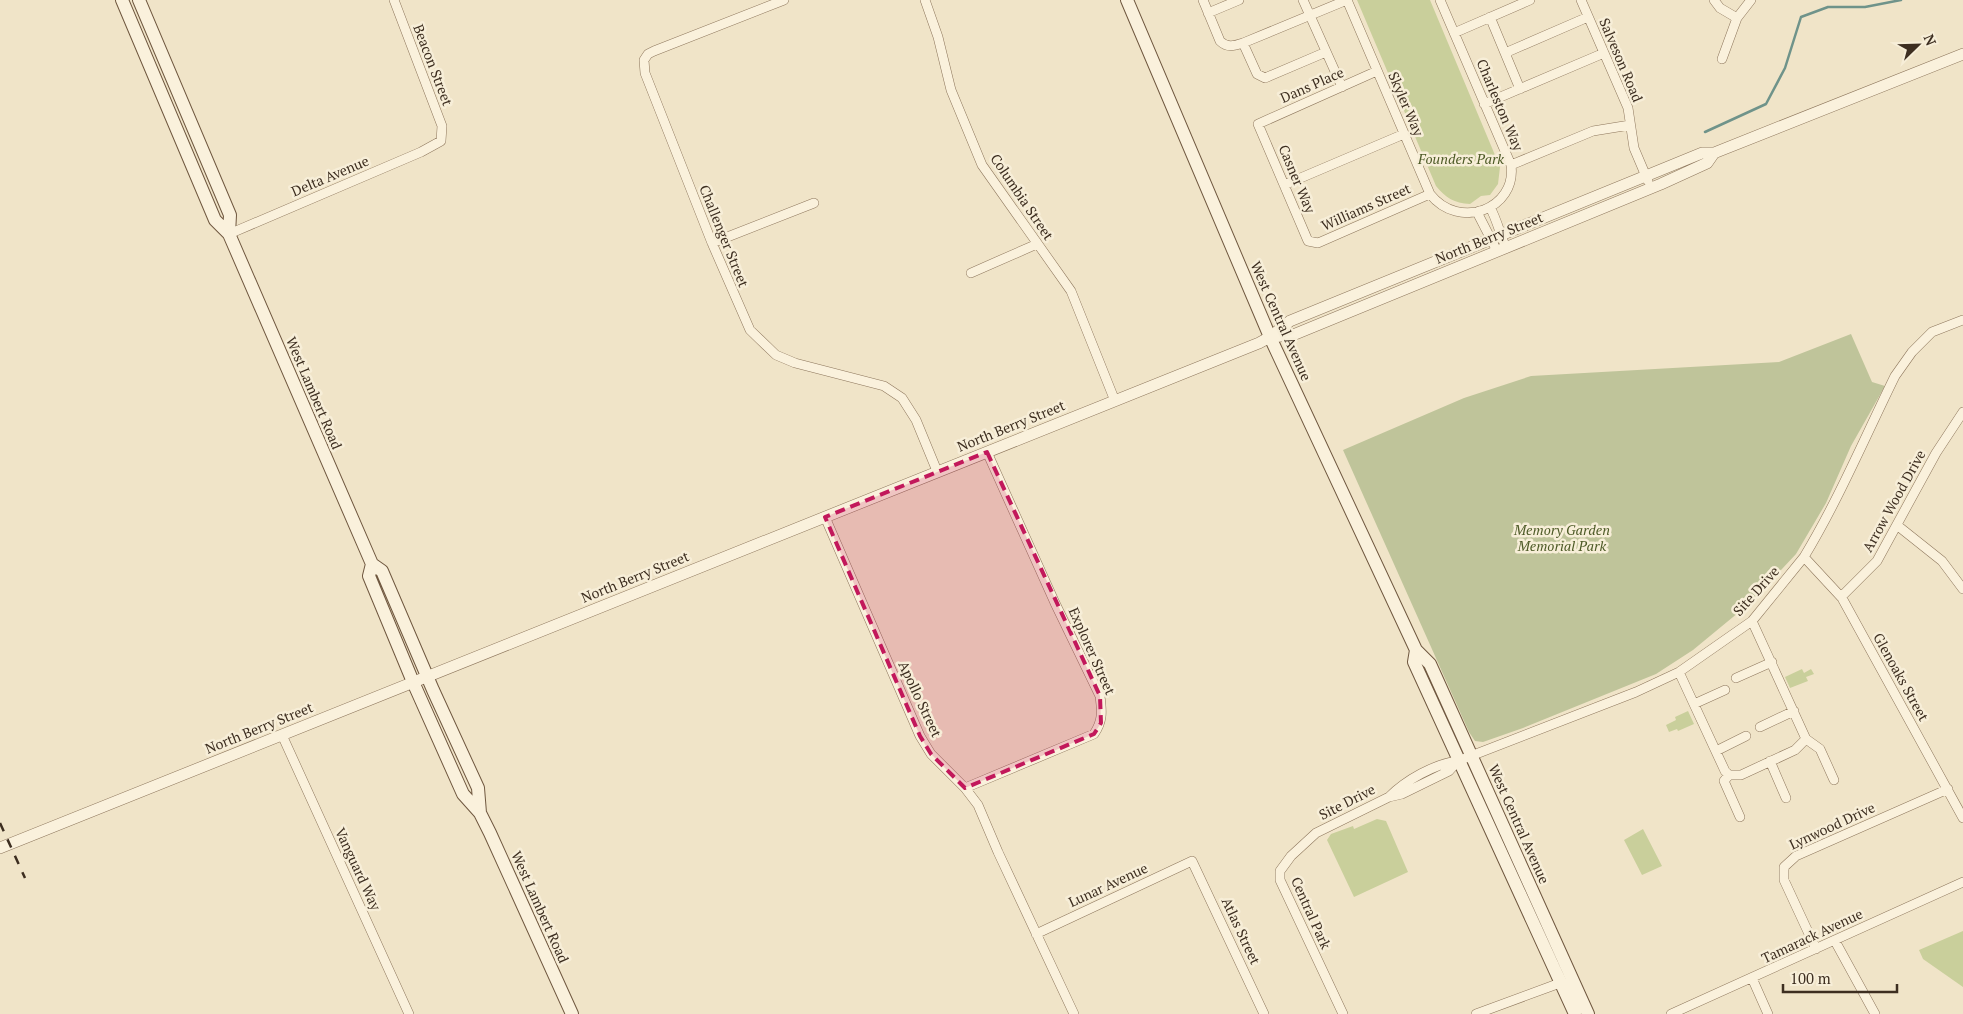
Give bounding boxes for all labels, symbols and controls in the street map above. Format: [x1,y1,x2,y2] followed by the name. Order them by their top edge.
[1595,15,1648,105] street label: Salveson Road
[1893,20,1943,70] north arrow
[409,21,458,109] street label: Beacon Street
[1920,31,1941,49] text: N
[1473,56,1529,154] street label: Charleston Way
[1277,62,1347,107] street label: Dans Place
[1384,69,1429,140] street label: Skyler Way
[1275,142,1321,217] street label: Casner Way
[1417,149,1504,168] park label: Founders Park
[986,150,1059,244] street label: Columbia Street
[288,151,371,200] street label: Delta Avenue
[1318,178,1414,235] street label: Williams Street
[695,182,754,290] street label: Challenger Street
[1432,207,1546,268] street label: North Berry Street
[1247,258,1316,383] street label: West Central Avenue
[282,334,347,452] street label: West Lambert Road
[954,395,1068,456] street label: North Berry Street
[1858,446,1929,555] street label: Arrow Wood Drive
[1513,520,1610,555] park label: Memory Garden Memorial Park
[578,546,692,607] street label: North Berry Street
[1728,562,1783,620] street label: Site Drive
[1065,604,1121,698] street label: Explorer Street
[1869,629,1934,725] street label: Glenoaks Street
[894,658,947,741] street label: Apollo Street
[202,697,316,758] street label: North Berry Street
[1485,761,1554,886] street label: West Central Avenue
[1315,779,1378,824] street label: Site Drive
[1786,797,1878,854] street label: Lynwood Drive
[331,824,386,914] street label: Vanguard Way
[507,848,574,966] street label: West Lambert Road
[1065,858,1151,911] street label: Lunar Avenue
[1287,874,1336,953] street label: Central Park
[1218,894,1266,968] street label: Atlas Street
[1758,904,1865,967] street label: Tamarack Avenue
[1783,962,1897,994] scale bar
[1790,968,1831,988] text: 100 m

